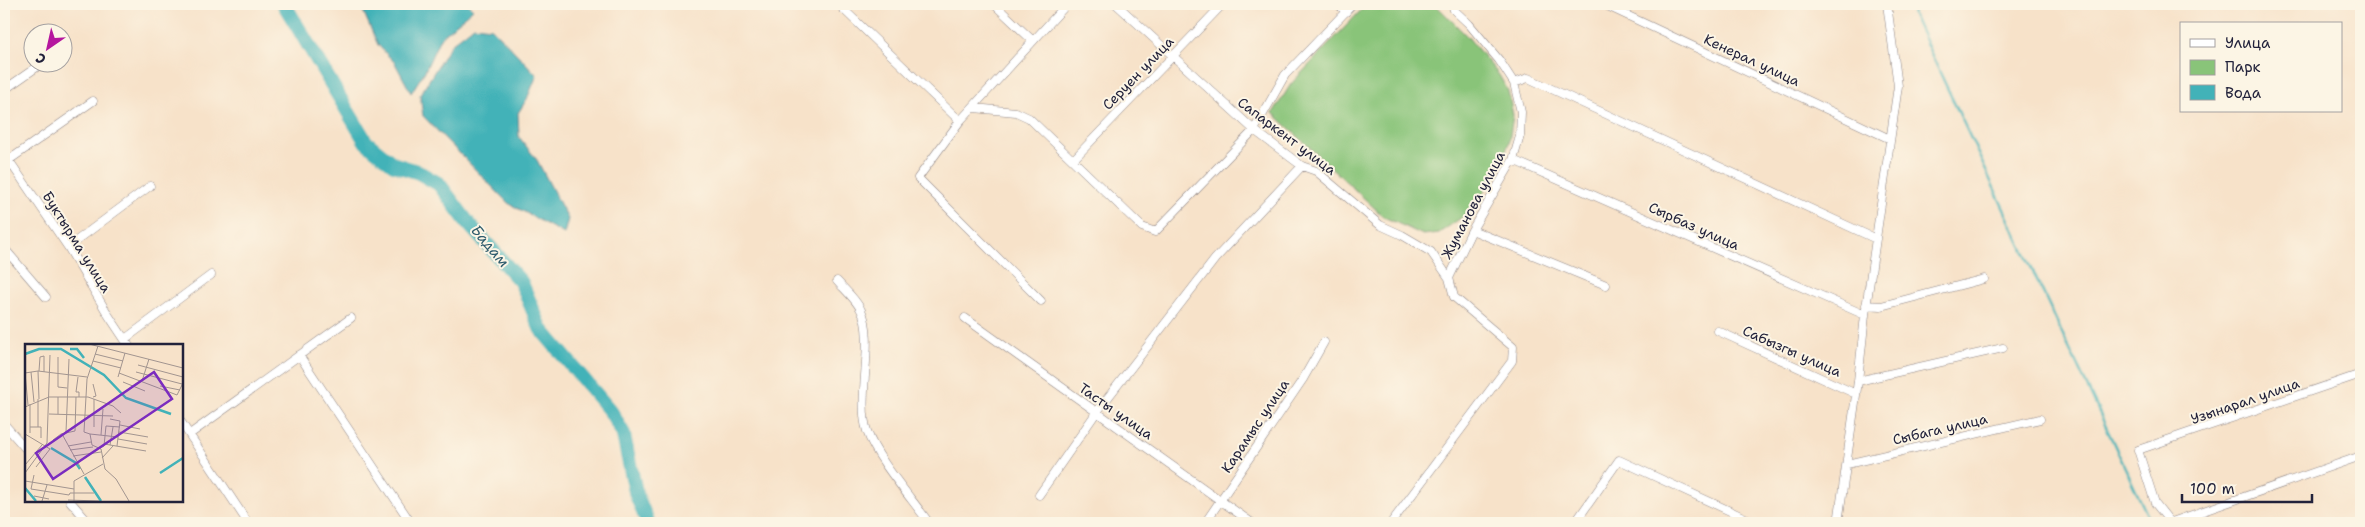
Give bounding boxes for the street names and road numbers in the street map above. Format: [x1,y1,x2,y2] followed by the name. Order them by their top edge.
[1701,30,1803,90] street label: Кенерал улица
[1099,32,1178,113] street label: Серуен улица
[1234,93,1340,179] street label: Сапаркент улица
[1437,148,1509,262] street label: Жуманова улица
[39,188,116,296] street label: Буктырма улица
[1646,198,1742,254] street label: Сырбаз улица
[1740,321,1844,381] street label: Сабызгы улица
[2188,374,2302,428] street label: Узынарал улица
[1217,376,1293,476] street label: Карамыс улица
[1075,379,1157,443] street label: Тасты улица
[1891,409,1989,449] street label: Сыбага улица

